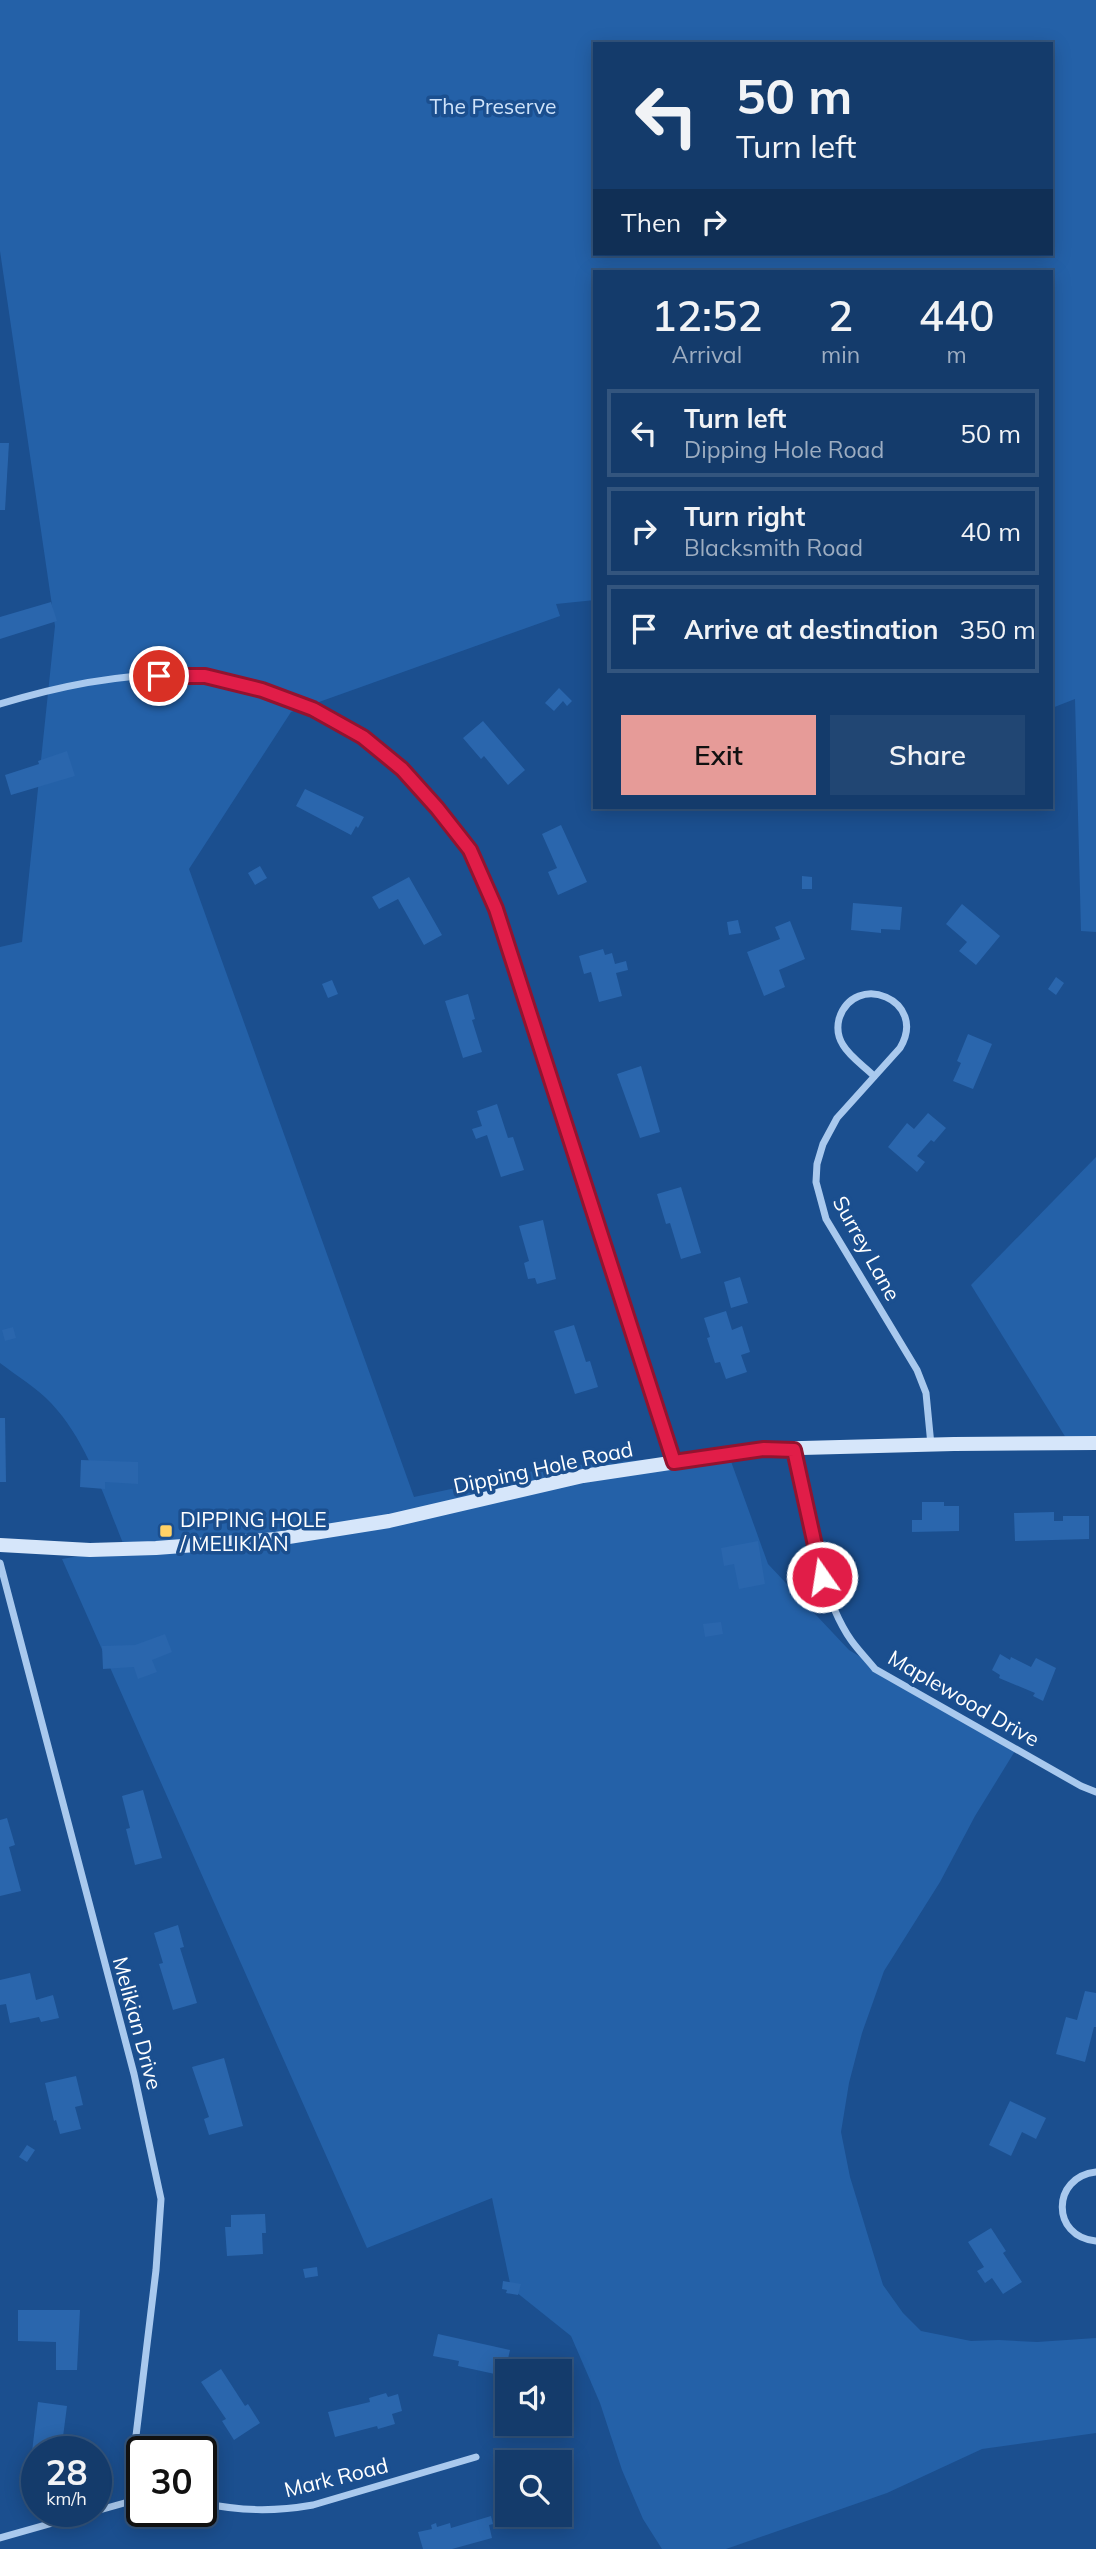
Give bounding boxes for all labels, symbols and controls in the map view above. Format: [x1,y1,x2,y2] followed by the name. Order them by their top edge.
[736,65,852,126] text: 50 m
[621,70,712,161] icon: left
[430,93,556,119] park label: The Preserve
[736,126,856,166] text: Turn left
[695,203,733,241] icon: right
[621,206,681,239] text: Then
[652,289,762,342] text: 12:52
[828,289,853,342] text: 2
[919,289,994,342] text: 440
[672,340,742,369] text: Arrival
[821,340,860,369] text: min
[946,340,967,369] text: m
[684,402,786,435] text: Turn left
[625,414,663,452] icon: left
[960,417,1021,450] text: 50 m
[684,435,884,464] text: Dipping Hole Road
[684,500,805,533] text: Turn right
[625,512,663,550] icon: right
[960,515,1021,548] text: 40 m
[684,533,863,562] text: Blacksmith Road
[625,610,663,648] icon: arrive
[684,613,939,646] text: Arrive at destination
[960,613,1036,646] text: 350 m
[129,646,189,706] pin
[140,657,178,695] icon: arrive
[621,715,816,795] button: Exit
[830,715,1025,795] button: Share
[828,1191,906,1305] street label: Surrey Lane
[451,1435,635,1499] street label: Dipping Hole Road
[179,1506,327,1556] place label: DIPPING HOLE / MELIKIAN
[158,1523,174,1539] marker: DIPPING HOLE / MELIKIAN
[785,1540,859,1614] position arrow
[884,1644,1044,1752] street label: Maplewood Drive
[108,1954,168,2092] street label: Melikian Drive
[495,2359,572,2527] map controls
[495,2359,572,2436] button: sound
[126,2436,217,2527] speed limit sign: 30
[45,2450,88,2494] text: 28
[495,2450,572,2527] button: search
[281,2452,391,2502] street label: Mark Road
[46,2487,87,2510] text: km/h

